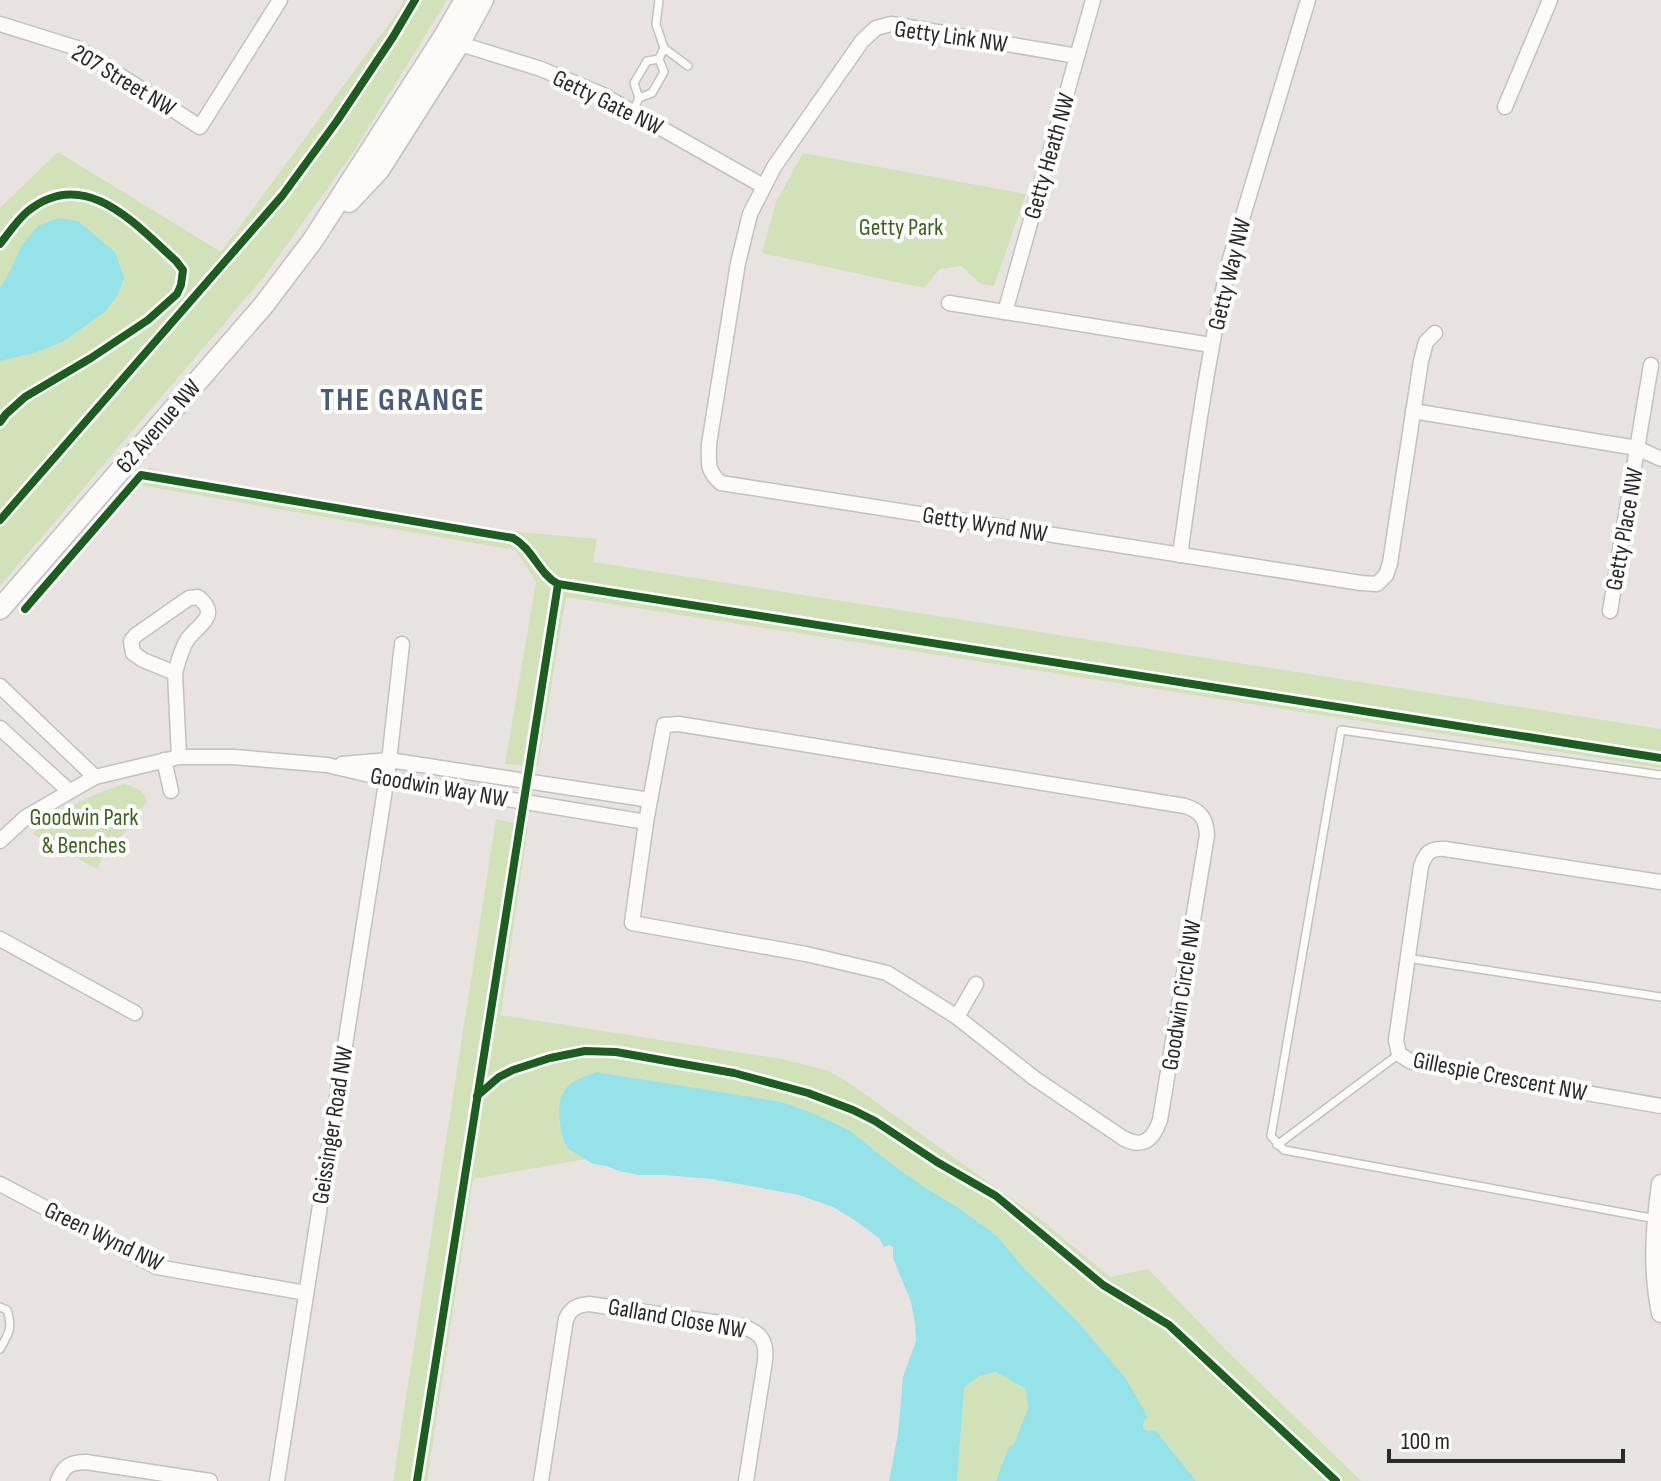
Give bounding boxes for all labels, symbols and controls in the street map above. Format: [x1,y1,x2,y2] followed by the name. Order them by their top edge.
[893,14,1010,59] street label: Getty Link NW
[66,38,181,123] street label: 207 Street NW
[548,63,668,142] street label: Getty Gate NW
[1018,89,1081,222] street label: Getty Heath NW
[859,213,943,242] park label: Getty Park
[1202,215,1257,333] street label: Getty Way NW
[110,373,207,479] street label: 62 Avenue NW
[320,381,486,420] district label: THE GRANGE
[1599,465,1650,593] street label: Getty Place NW
[920,500,1050,549] street label: Getty Wynd NW
[368,761,510,814] street label: Goodwin Way NW
[29,803,139,860] park label: Goodwin Park & Benches
[1155,917,1208,1072] street label: Goodwin Circle NW
[306,1044,359,1206] street label: Geissinger Road NW
[1411,1045,1590,1108] street label: Gillespie Crescent NW
[40,1195,168,1278] street label: Green Wynd NW
[606,1292,748,1345] street label: Galland Close NW
[1389,1413,1623,1463] scale bar
[1401,1427,1450,1456] text: 100 m

